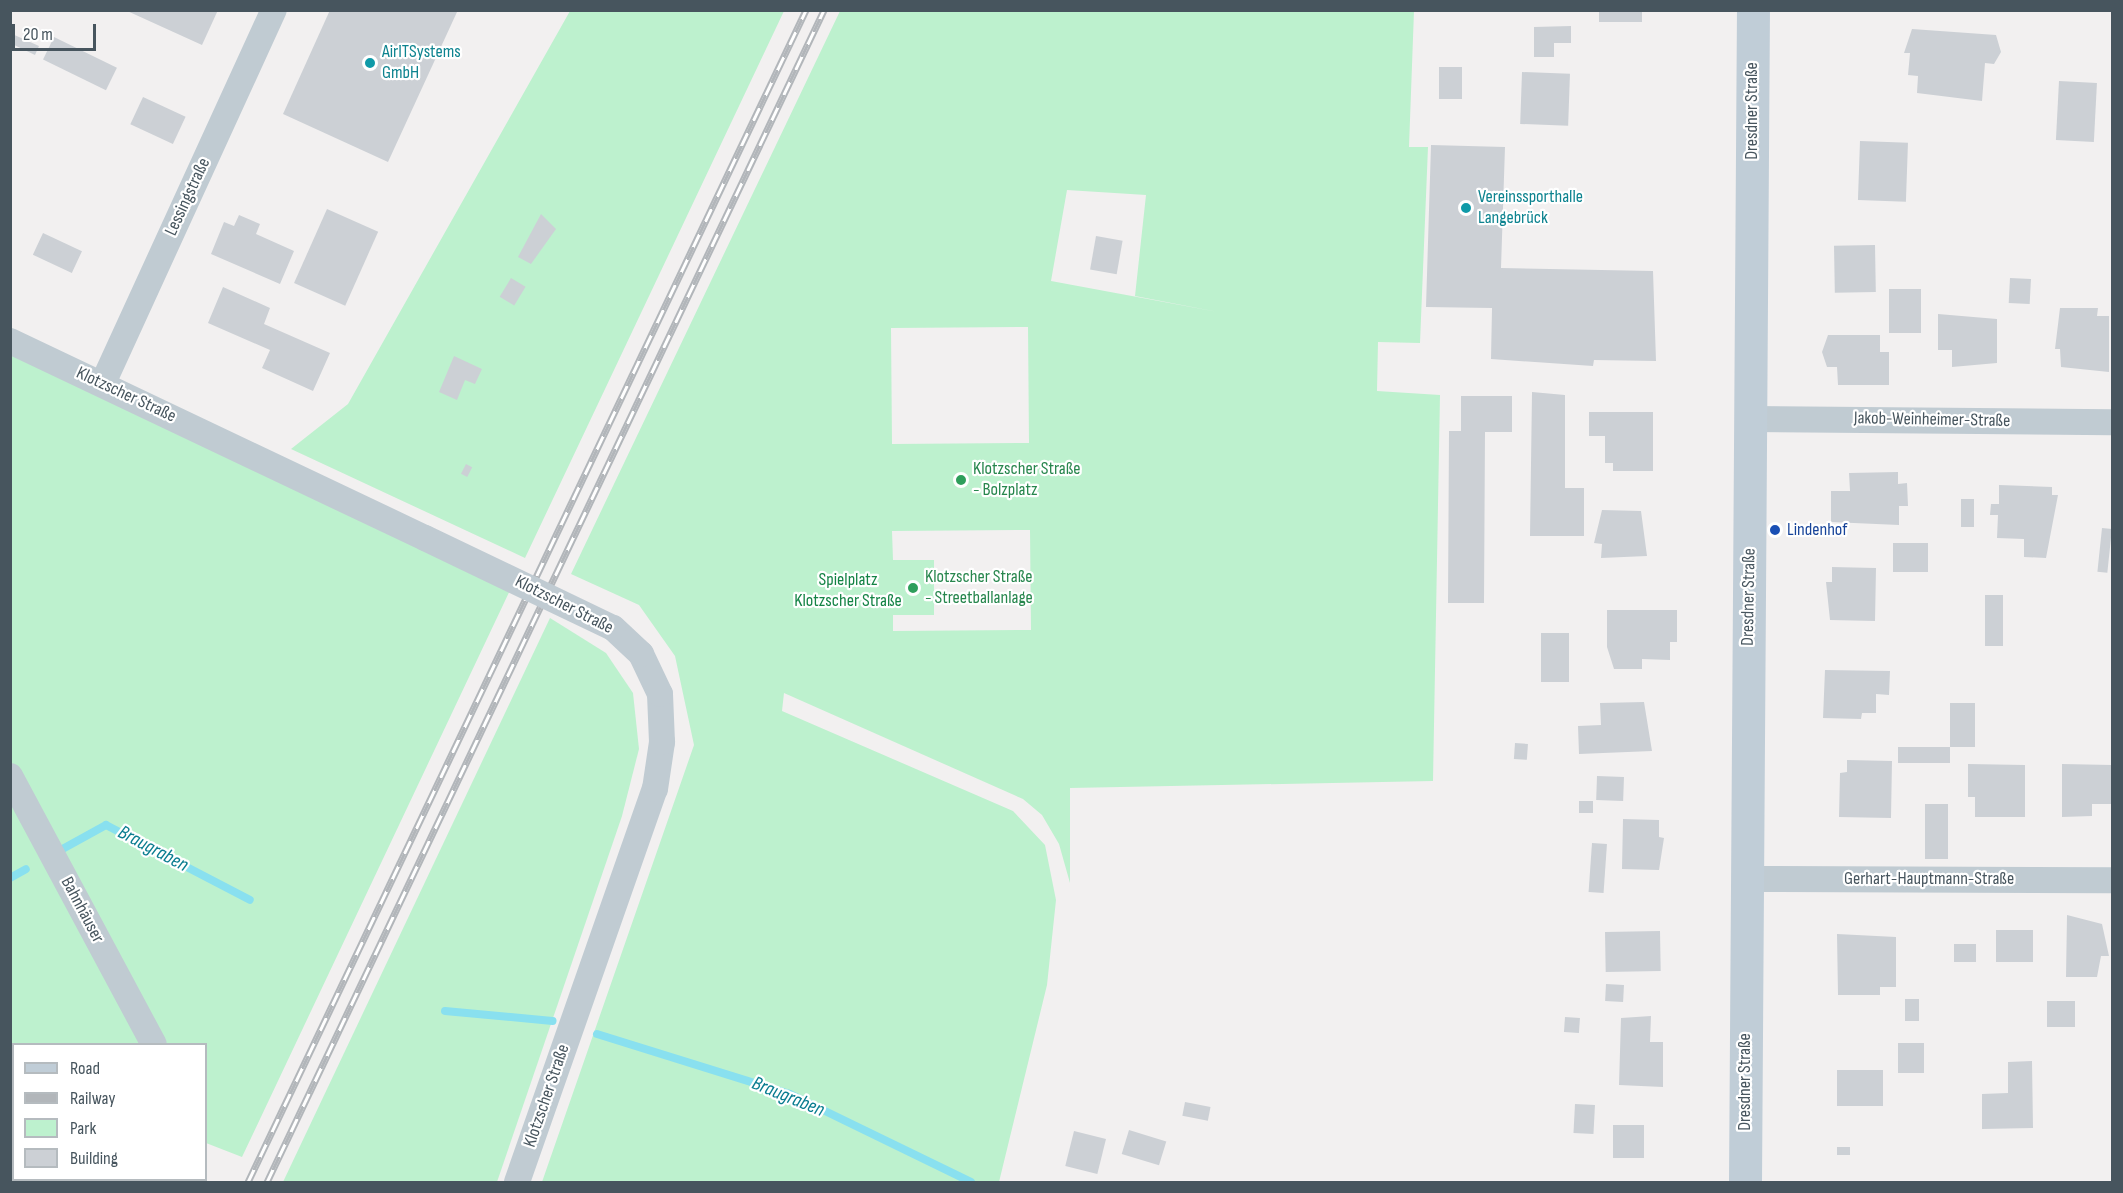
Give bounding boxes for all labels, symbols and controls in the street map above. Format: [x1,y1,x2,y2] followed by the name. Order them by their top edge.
[15,12,99,50] scale bar
[23,24,53,45] text: 20 m
[382,42,461,84] place label: AirITSystems GmbH
[363,56,377,70] marker: AirITSystems GmbH
[1741,62,1763,160] street label: Dresdner Straße
[161,155,215,239] street label: Lessingstraße
[1478,187,1583,230] place label: Vereinssporthalle Langebrück
[1459,201,1473,215] marker: Vereinssporthalle Langebrück
[73,362,179,428] street label: Klotzscher Straße
[1854,408,2010,432] street label: Jakob-Weinheimer-Straße
[973,459,1081,502] place label: Klotzscher Straße - Bolzplatz
[954,473,968,487] marker: Klotzscher Straße - Bolzplatz
[1787,519,1847,541] place label: Lindenhof
[1768,523,1782,537] marker: Lindenhof
[1737,548,1761,646] street label: Dresdner Straße
[925,567,1033,610] place label: Klotzscher Straße - Streetballanlage
[794,570,902,612] park label: Spielplatz Klotzscher Straße
[511,571,617,639] street label: Klotzscher Straße
[906,581,920,595] marker: Klotzscher Straße - Streetballanlage
[114,821,192,877] water label: Braugraben
[1844,868,2014,890] street label: Gerhart-Hauptmann-Straße
[56,873,108,947] street label: Bahnhäuser
[1734,1033,1756,1131] street label: Dresdner Straße
[519,1042,575,1150] street label: Klotzscher Straße
[12,1043,207,1181] legend
[70,1058,100,1079] text: Road
[748,1072,828,1122] water label: Braugraben
[70,1088,115,1109] text: Railway
[70,1118,96,1139] text: Park
[70,1148,118,1169] text: Building

